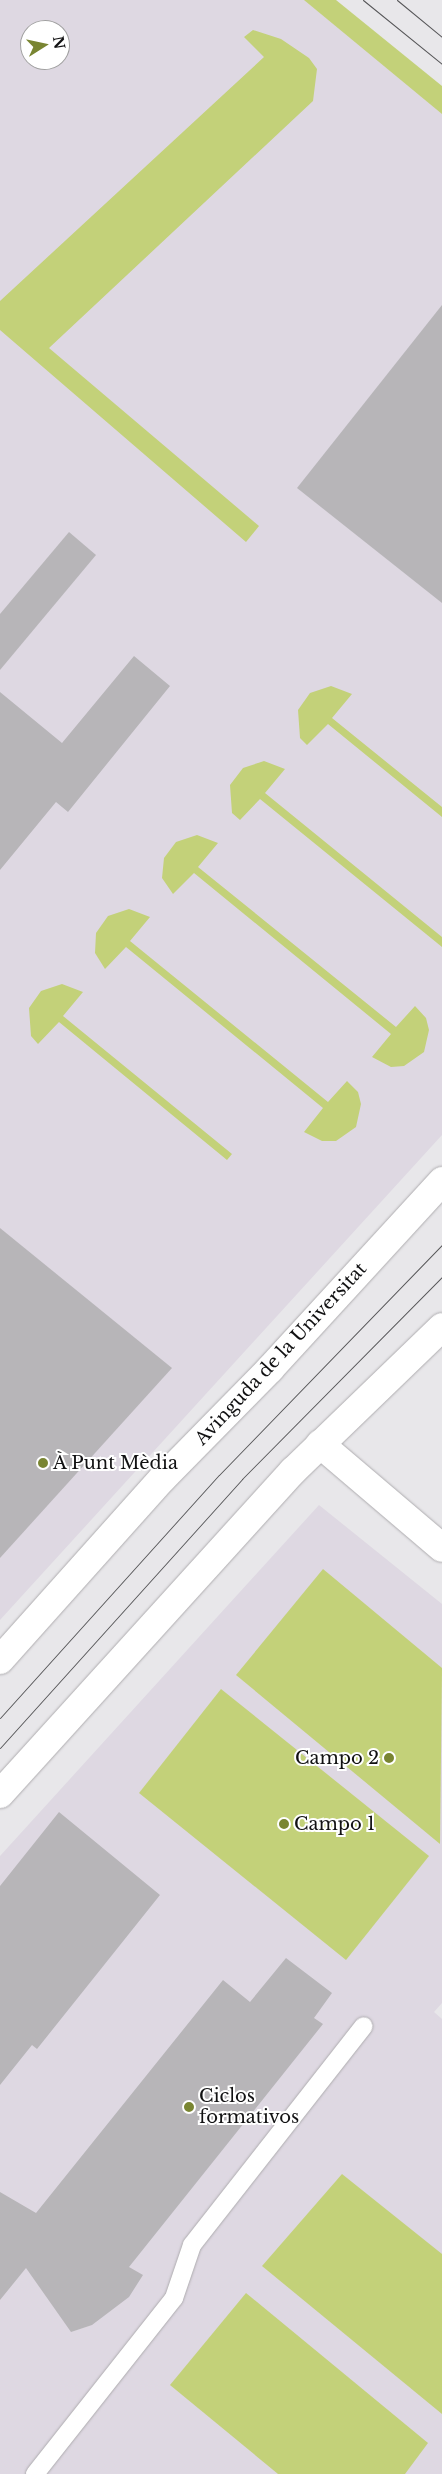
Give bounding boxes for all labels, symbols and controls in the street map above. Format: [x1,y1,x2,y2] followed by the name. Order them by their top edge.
[20,20,70,70] north arrow
[49,35,69,51] text: N
[191,1258,371,1450] street label: Avinguda de la Universitat
[53,1452,179,1474] place label: À Punt Mèdia
[37,1457,49,1469] marker: À Punt Mèdia
[295,1747,379,1769] place label: Campo 2
[383,1752,395,1764] marker: Campo 2
[294,1813,375,1835] place label: Campo 1
[278,1818,290,1830] marker: Campo 1
[199,2086,299,2128] place label: Ciclos formativos
[183,2101,195,2113] marker: Ciclos formativos

